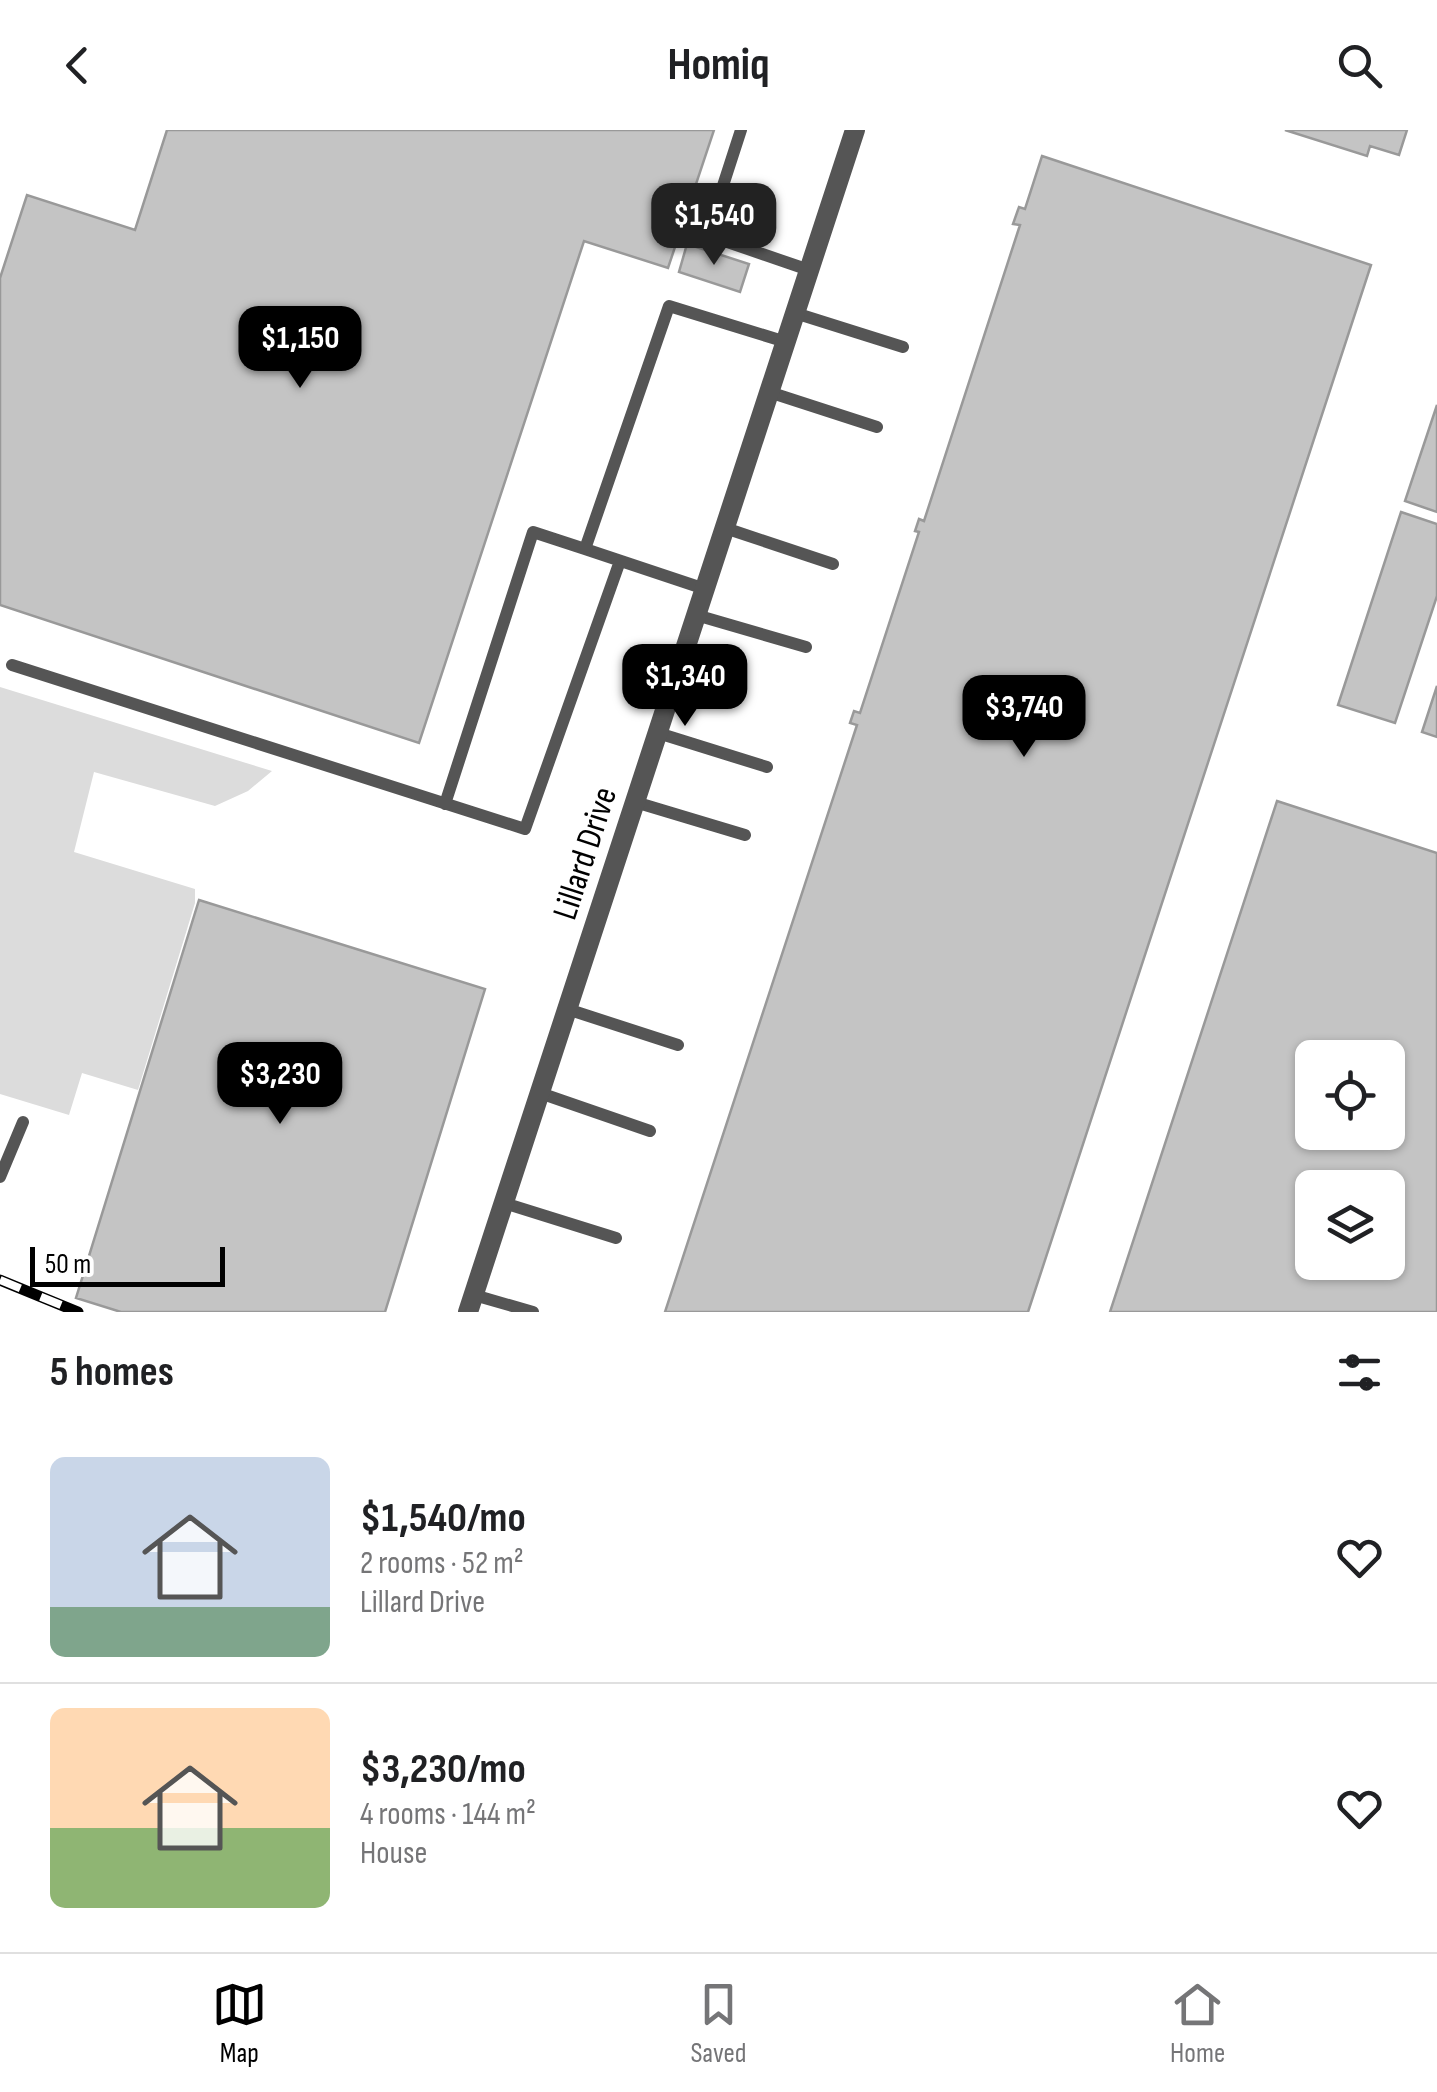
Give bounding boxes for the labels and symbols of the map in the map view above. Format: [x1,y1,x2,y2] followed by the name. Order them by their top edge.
[633,183,795,268] pin: $1,540
[219,306,381,391] pin: $1,150
[604,644,766,729] pin: $1,340
[943,675,1105,760] pin: $3,740
[544,782,627,925] street label: Lillard Drive
[199,1042,361,1127] pin: $3,230
[30,1242,225,1286] scale bar

